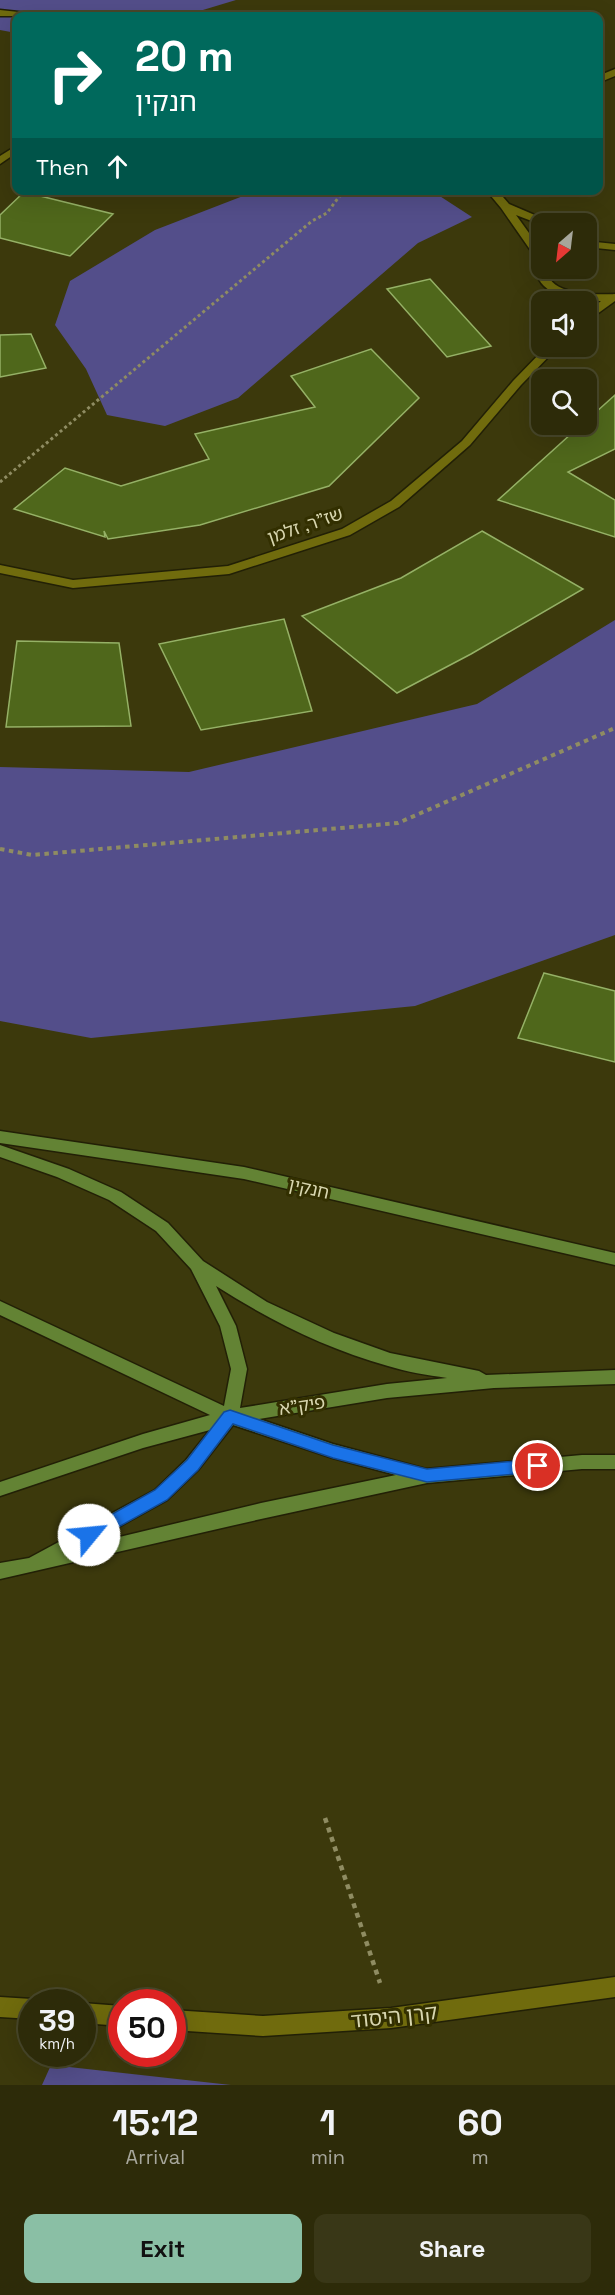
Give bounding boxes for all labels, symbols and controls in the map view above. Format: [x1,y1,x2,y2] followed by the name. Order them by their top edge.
[135,30,234,83] text: 20 m
[36,36,114,114] icon: right
[135,84,197,119] text: חנקין
[101,150,134,183] icon: ahead
[36,153,89,181] text: Then
[531,213,597,279] north arrow
[531,213,597,435] map controls
[531,291,597,357] button: sound
[531,369,597,435] button: search
[264,501,346,549] street label: שז"ר, זלמן
[286,1172,332,1204] street label: חנקין
[277,1390,327,1420] street label: פיק"א
[512,1440,563,1491] pin
[521,1449,554,1482] icon: arrive
[57,1503,121,1567] position arrow
[108,1989,186,2067] speed limit sign: 50
[349,1998,439,2034] street label: קרן היסוד
[39,2001,75,2040] text: 39
[39,2034,75,2053] text: km/h
[112,2100,198,2146] text: 15:12
[320,2100,336,2146] text: 1
[457,2100,503,2146] text: 60
[126,2144,185,2170] text: Arrival
[311,2144,345,2170] text: min
[471,2144,489,2170] text: m
[24,2214,302,2283] button: Exit
[314,2214,591,2283] button: Share

